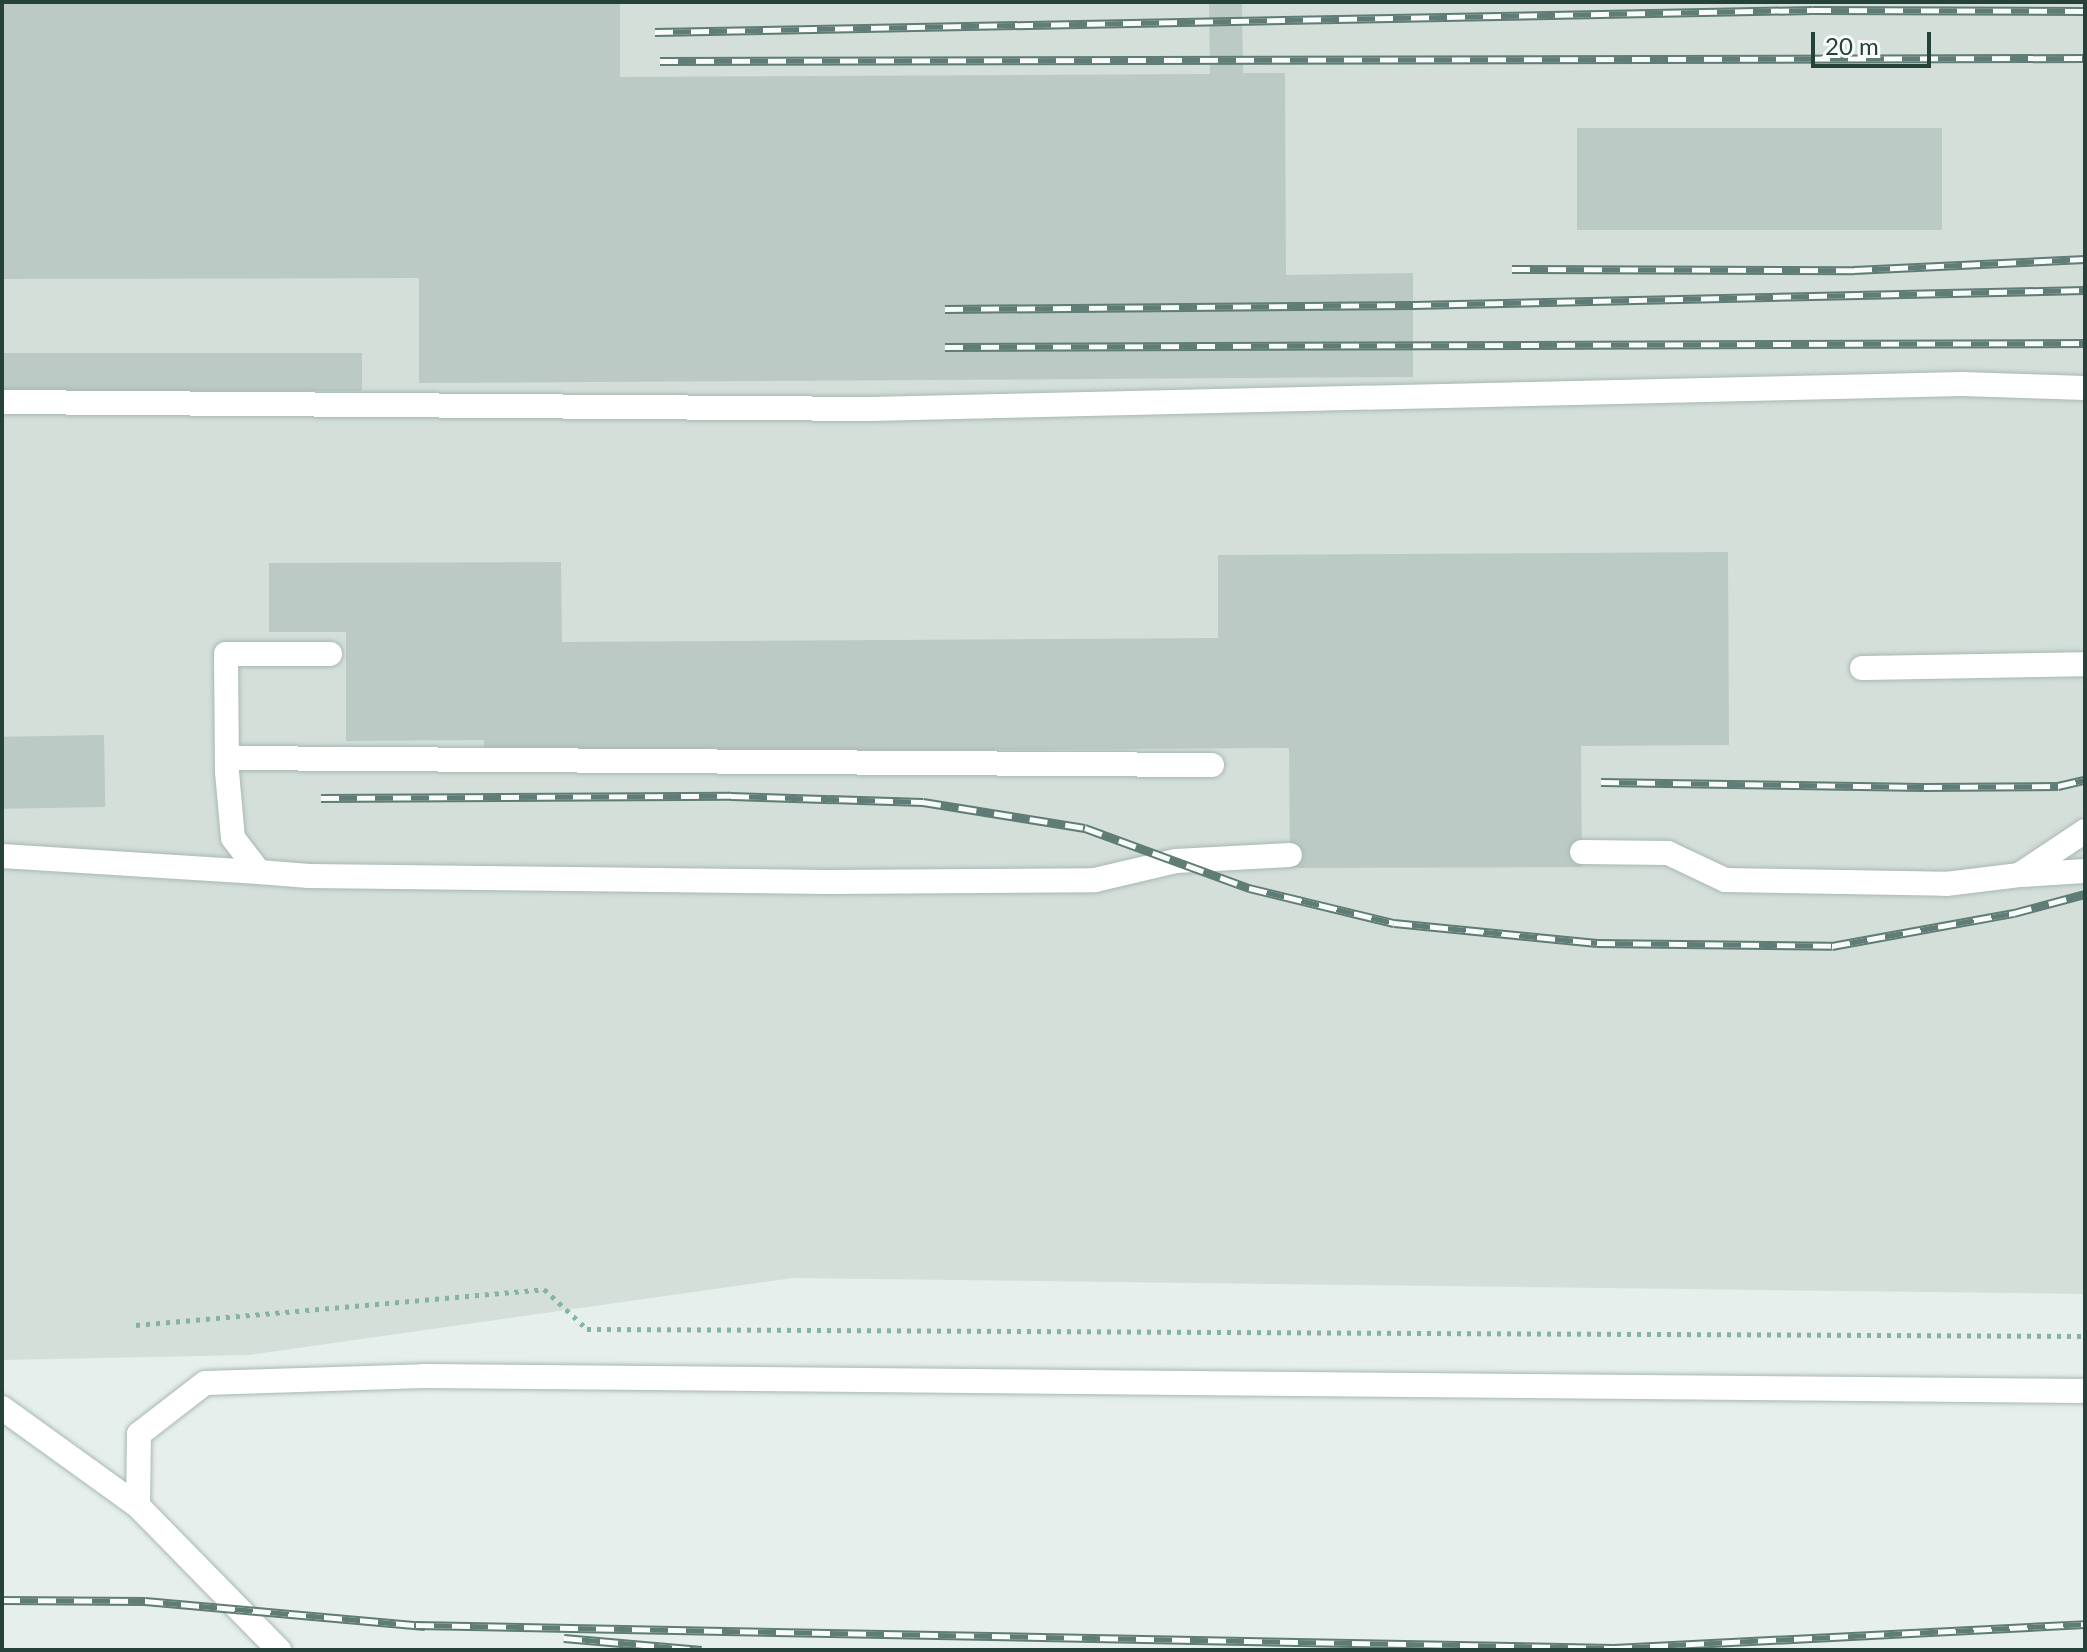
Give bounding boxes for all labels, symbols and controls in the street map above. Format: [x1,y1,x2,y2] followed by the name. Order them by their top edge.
[1815,16,1935,66] scale bar
[1825,31,1879,60] text: 20 m

